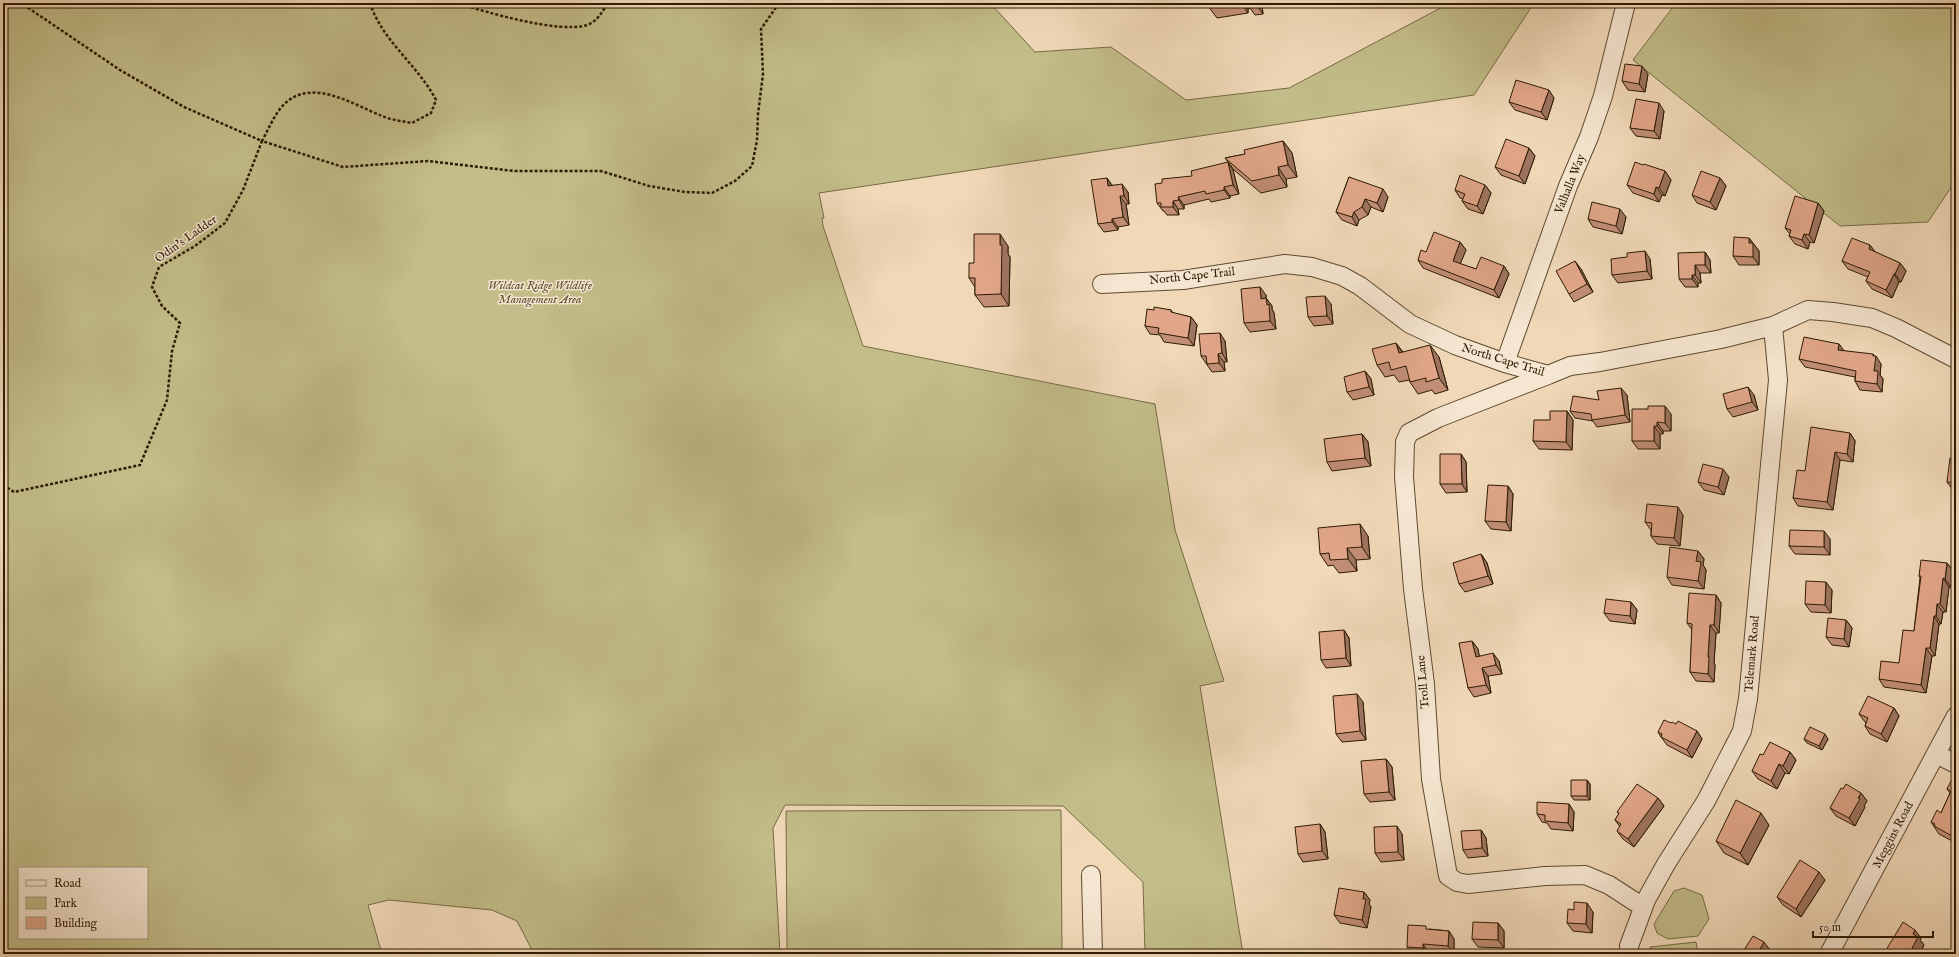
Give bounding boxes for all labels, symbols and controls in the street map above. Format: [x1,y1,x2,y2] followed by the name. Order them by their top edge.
[1551,152,1589,217] street label: Valhalla Way
[152,212,220,266] street label: Odin's Ladder
[1148,264,1237,289] street label: North Cape Trail
[488,278,592,308] park label: Wildcat Ridge Wildlife Management Area
[1459,340,1547,381] street label: North Cape Trail
[1741,614,1763,693] street label: Telemark Road
[1413,654,1433,709] street label: Troll Lane
[1869,799,1917,871] street label: Meggins Road
[18,867,148,939] legend
[54,876,82,891] text: Road
[54,896,77,911] text: Park
[1813,913,1933,939] scale bar
[54,916,98,931] text: Building
[1819,920,1841,935] text: 50 m

